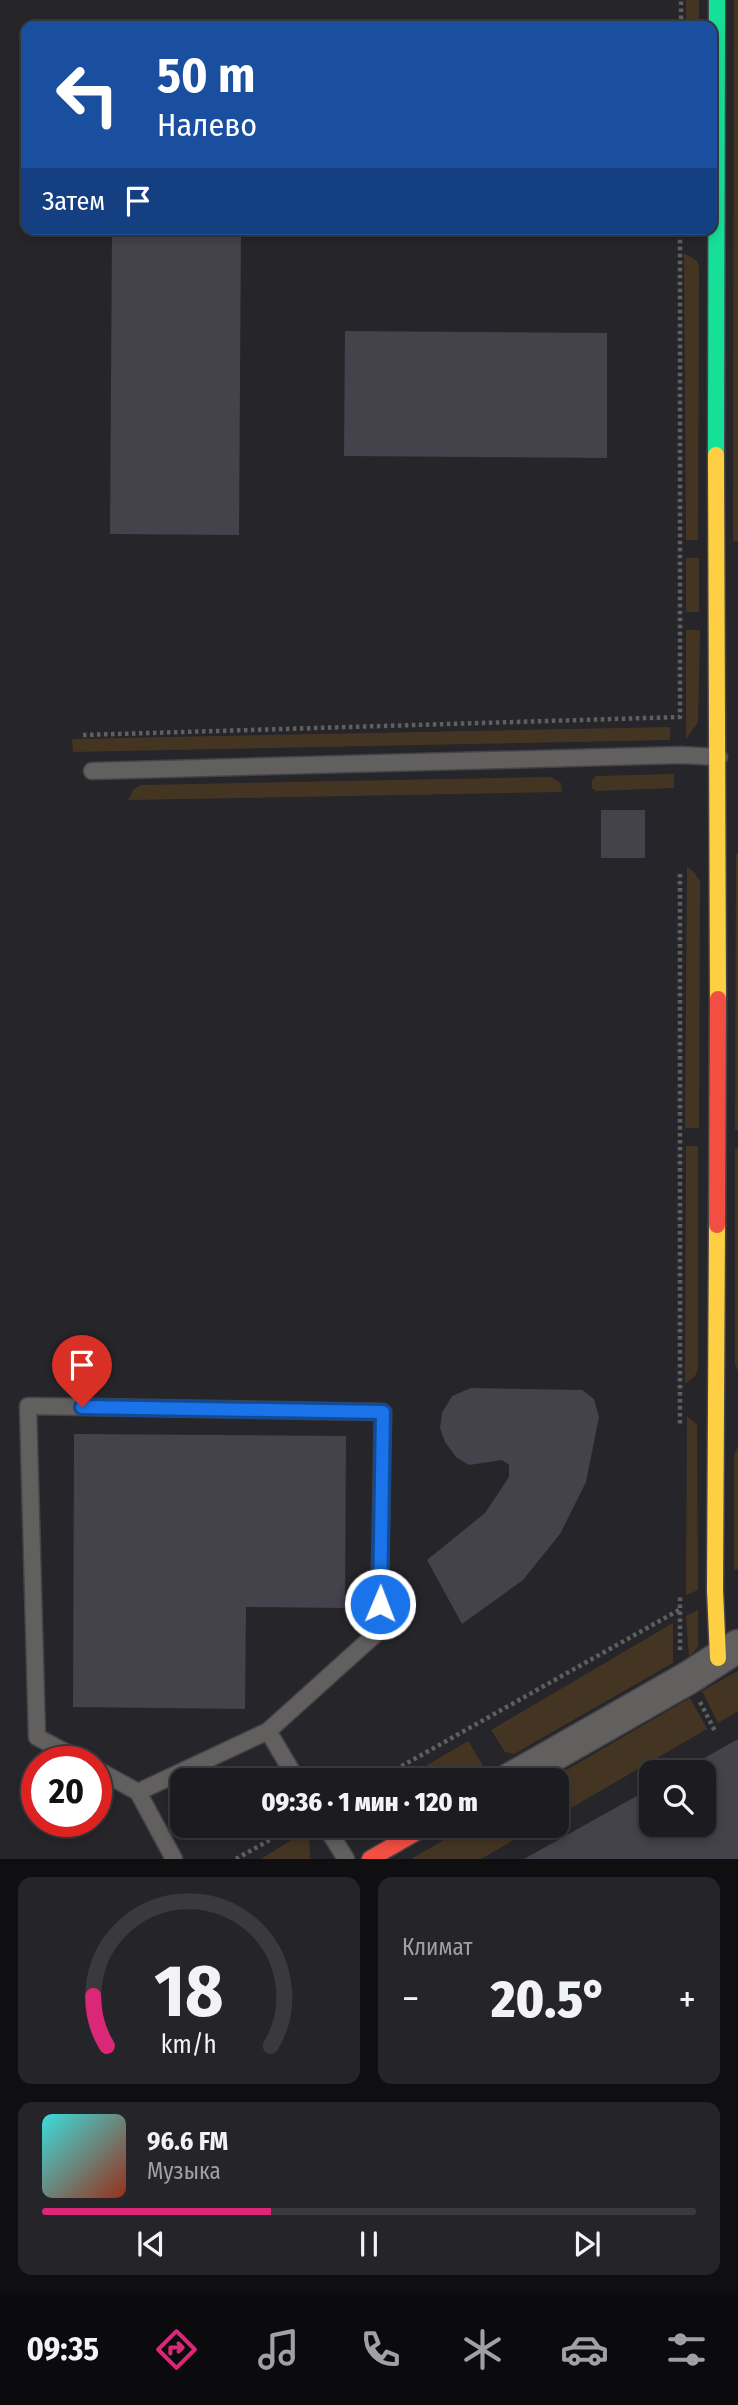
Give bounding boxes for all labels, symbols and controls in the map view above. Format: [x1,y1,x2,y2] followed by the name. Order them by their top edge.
[157,46,255,105] text: 50 m
[42,49,133,140] icon: left
[157,106,257,144] text: Налево
[119,182,157,220] icon: arrive
[42,186,105,217] text: Затем
[52,1335,112,1407] pin
[63,1346,101,1384] icon: arrive
[343,1567,417,1641] position arrow
[21,1746,112,1837] speed limit sign: 20
[639,1760,716,1837] map controls
[639,1760,716,1837] button: search
[261,1787,478,1818] text: 09:36 · 1 мин · 120 m
[402,1933,473,1961] text: Климат
[154,1949,224,2036] text: 18
[491,1968,607,2031] text: 20.5°
[402,1976,419,2022] text: −
[679,1976,696,2022] text: +
[161,2030,217,2060] text: km/h
[147,2126,228,2157] text: 96.6 FM
[147,2157,221,2185] text: Музыка
[132,2225,170,2263] icon: previous
[350,2225,388,2263] icon: pause
[568,2225,606,2263] icon: next
[152,2325,201,2374] icon: directions
[254,2325,303,2374] icon: music
[356,2325,405,2374] icon: phone
[458,2325,507,2374] icon: climate
[560,2325,609,2374] icon: car
[662,2325,711,2374] icon: filters
[27,2330,99,2368] text: 09:35

